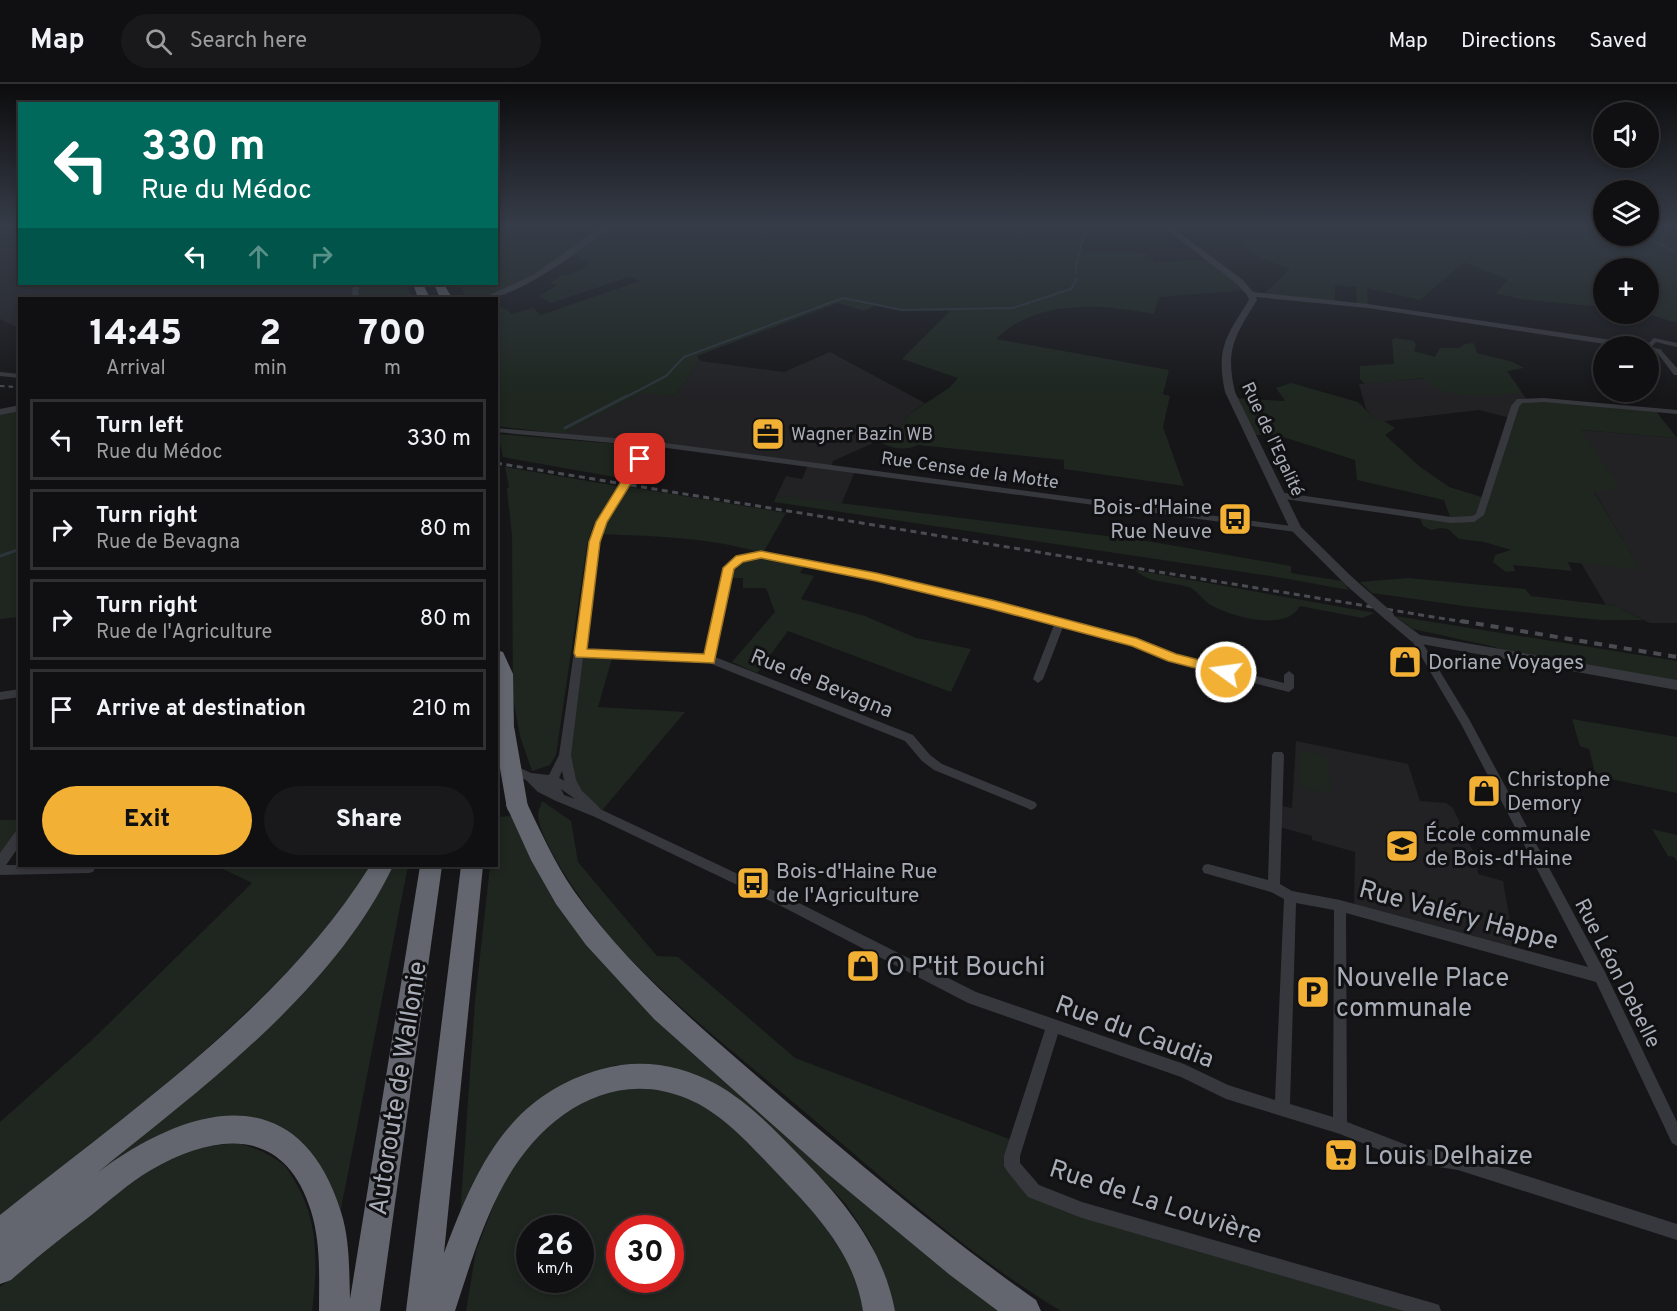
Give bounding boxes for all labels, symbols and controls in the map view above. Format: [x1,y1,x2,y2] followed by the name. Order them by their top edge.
[121,14,541,68] search box
[30,23,85,59] text: Map
[142,25,175,58] icon: search
[190,28,307,55] text: Search here
[1388,28,1428,55] text: Map
[1461,28,1556,55] text: Directions
[1589,28,1647,55] text: Saved
[1593,102,1659,402] map controls
[1593,102,1659,168] button: sound
[141,122,266,175] text: 330 m
[42,126,120,204] icon: left
[141,174,312,208] text: Rue du Médoc
[1593,180,1659,246] button: layers
[179,240,212,273] icon: left
[242,240,275,273] icon: ahead
[305,240,338,273] icon: right
[1593,258,1659,324] button: +
[90,312,182,358] text: 14:45
[259,312,281,358] text: 2
[359,312,426,358] text: 700
[1593,336,1659,402] button: −
[106,356,166,382] text: Arrival
[254,356,287,382] text: min
[384,356,401,382] text: m
[1235,379,1308,501] street label: Rue de l'Egalité
[96,413,184,440] text: Turn left
[750,416,786,452] office icon: Wagner Bazin WB
[45,423,78,456] icon: left
[791,424,933,447] place label: Wagner Bazin WB
[407,426,471,453] text: 330 m
[614,433,665,484] pin
[96,440,222,466] text: Rue du Médoc
[623,442,656,475] icon: arrive
[879,448,1060,495] street label: Rue Cense de la Motte
[1092,495,1212,546] place label: Bois-d'Haine Rue Neuve
[1217,501,1253,537] bus stop icon: Bois-d'Haine Rue Neuve
[96,503,198,530] text: Turn right
[45,513,78,546] icon: right
[420,516,471,543] text: 80 m
[96,530,240,556] text: Rue de Bevagna
[96,593,198,620] text: Turn right
[45,603,78,636] icon: right
[420,606,471,633] text: 80 m
[96,620,272,646] text: Rue de l'Agriculture
[1194,640,1258,704] position arrow
[746,644,897,725] street label: Rue de Bevagna
[1387,644,1423,680] shop icon: Doriane Voyages
[1428,650,1584,677] place label: Doriane Voyages
[45,693,78,726] icon: arrive
[96,696,306,723] text: Arrive at destination
[411,696,471,723] text: 210 m
[1507,767,1610,818] place label: Christophe Demory
[1466,773,1502,809] shop icon: Christophe Demory
[42,786,252,855] button: Exit
[264,786,474,855] button: Share
[1425,821,1591,873] place label: École communale de Bois-d'Haine
[1384,828,1420,864] school or university icon: École communale de Bois-d'Haine
[776,859,937,910] place label: Bois-d'Haine Rue de l'Agriculture
[735,865,771,901] bus stop icon: Bois-d'Haine Rue de l'Agriculture
[1355,874,1562,959] street label: Rue Valéry Happe
[1567,894,1666,1053] street label: Rue Léon Debelle
[845,948,881,984] shop icon: O P'tit Bouchi
[886,952,1045,985] place label: O P'tit Bouchi
[363,959,436,1218] street label: Autoroute de Wallonie
[1336,963,1509,1026] place label: Nouvelle Place communale
[1295,974,1331,1010] parking icon: Nouvelle Place communale
[1050,989,1218,1077] street label: Rue du Caudia
[1323,1137,1359,1173] supermarket icon: Louis Delhaize
[1364,1141,1533,1174] place label: Louis Delhaize
[1045,1153,1266,1253] street label: Rue de La Louvière
[606,1215,684,1293] speed limit sign: 30
[537,1228,573,1265] text: 26
[537,1260,573,1279] text: km/h

